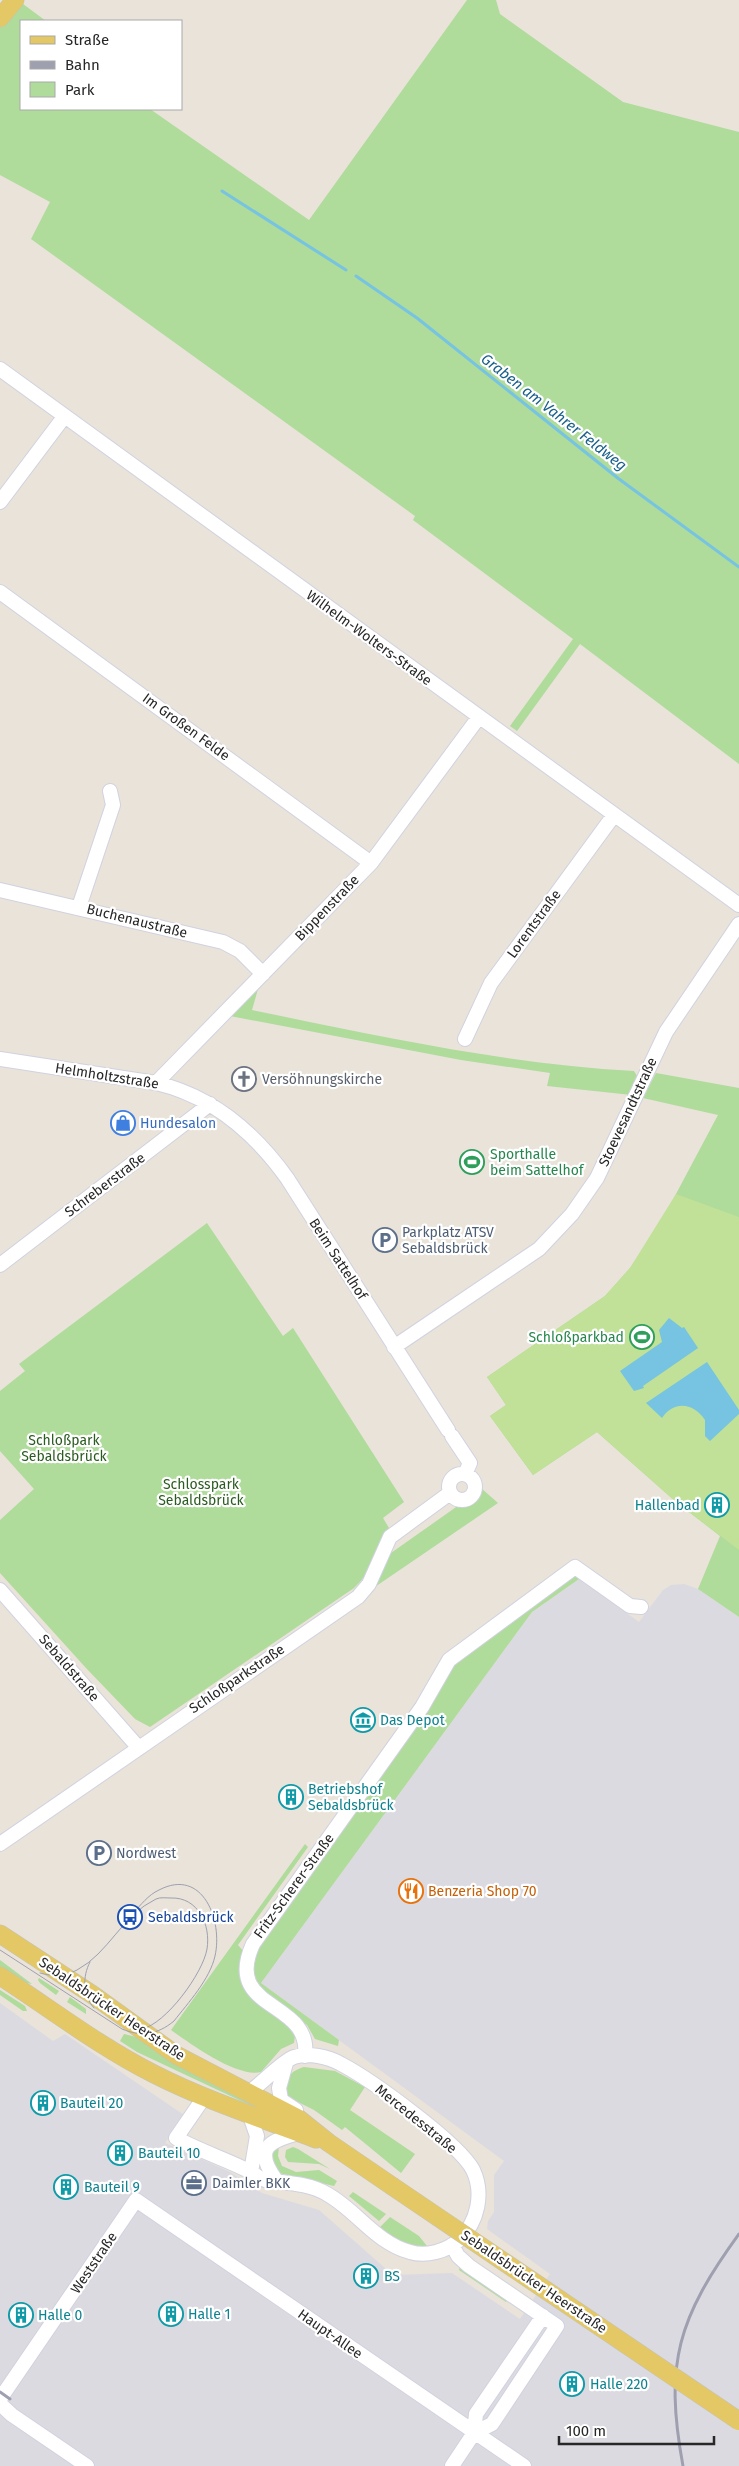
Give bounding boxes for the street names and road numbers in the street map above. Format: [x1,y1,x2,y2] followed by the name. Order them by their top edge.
[303,587,435,689] street label: Wilhelm-Wolters-Straße
[139,690,233,764] street label: Im Großen Felde
[291,872,363,944] street label: Bippenstraße
[503,886,565,962] street label: Lorentstraße
[85,900,189,942] street label: Buchenaustraße
[595,1055,661,1169] street label: Stoevesandtstraße
[54,1059,160,1093] street label: Helmholtzstraße
[61,1149,149,1221] street label: Schreberstraße
[305,1215,371,1304] street label: Beim Sattelhof
[35,1631,103,1705] street label: Sebaldstraße
[186,1641,288,1717] street label: Schloßparkstraße
[250,1830,338,1942] street label: Fritz-Scherer-Straße
[36,1954,188,2064] street label: Sebaldsbrücker Heerstraße
[372,2081,460,2157] street label: Mercedesstraße
[458,2227,610,2337] street label: Sebaldsbrücker Heerstraße
[67,2229,121,2297] street label: Weststraße
[294,2306,366,2362] street label: Haupt-Allee

